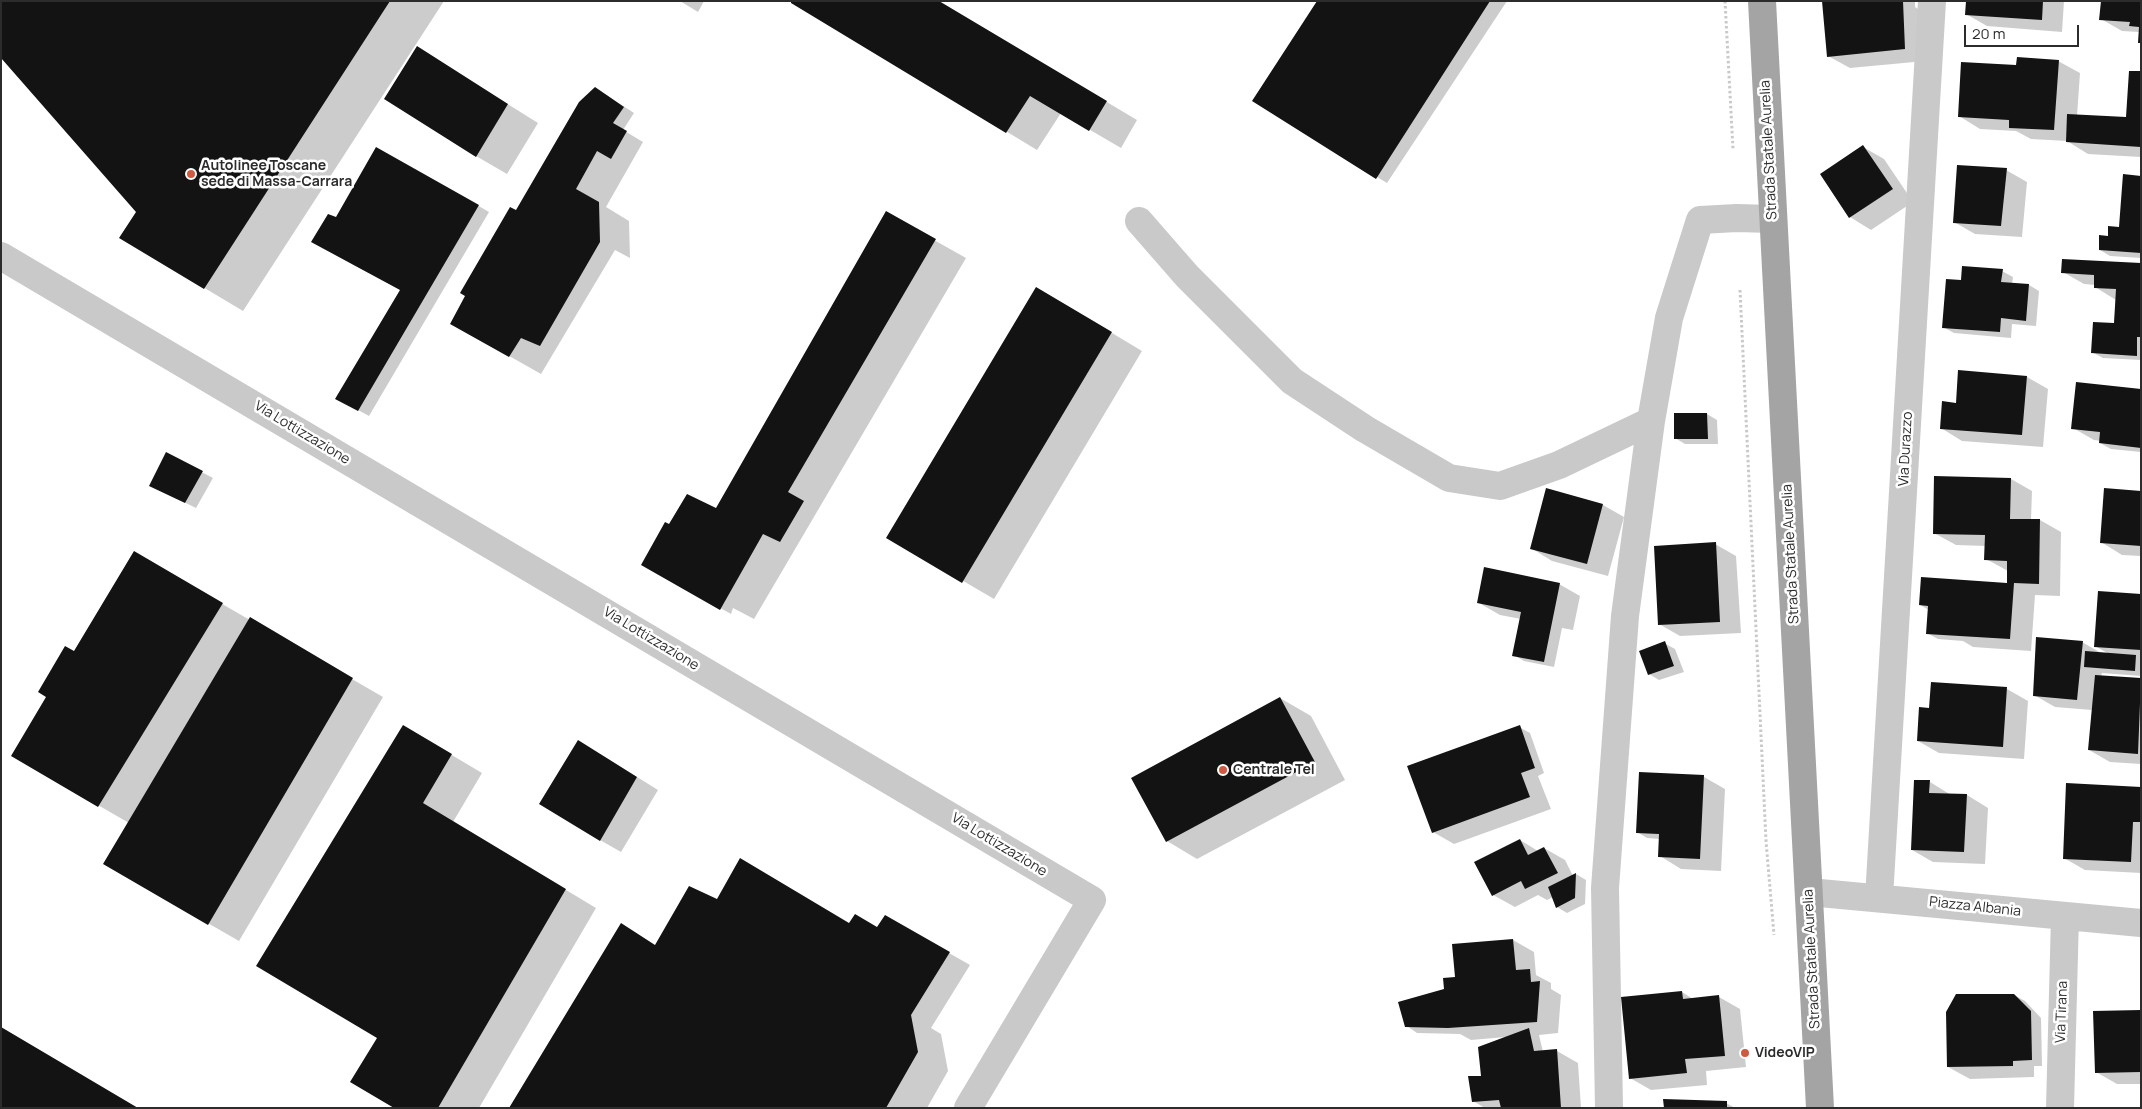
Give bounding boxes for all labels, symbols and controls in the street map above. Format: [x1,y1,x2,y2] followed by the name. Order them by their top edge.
[1967,15,2082,47] scale bar
[1972,23,2005,44] text: 20 m
[1757,80,1781,220] street label: Strada Statale Aurelia
[201,158,352,190] place label: Autolinee Toscane sede di Massa-Carrara
[185,168,197,180] marker: Autolinee Toscane sede di Massa-Carrara
[251,398,353,468] street label: Via Lottizzazione
[1896,411,1916,487] street label: Via Durazzo
[1779,484,1803,624] street label: Strada Statale Aurelia
[600,604,702,674] street label: Via Lottizzazione
[1233,762,1315,778] place label: Centrale Tel
[1217,764,1229,776] marker: Centrale Tel
[948,810,1050,880] street label: Via Lottizzazione
[1800,889,1824,1029] street label: Strada Statale Aurelia
[1928,894,2022,920] street label: Piazza Albania
[2053,981,2071,1043] street label: Via Tirana
[1755,1045,1815,1061] place label: VideoVIP
[1739,1047,1751,1059] marker: VideoVIP

